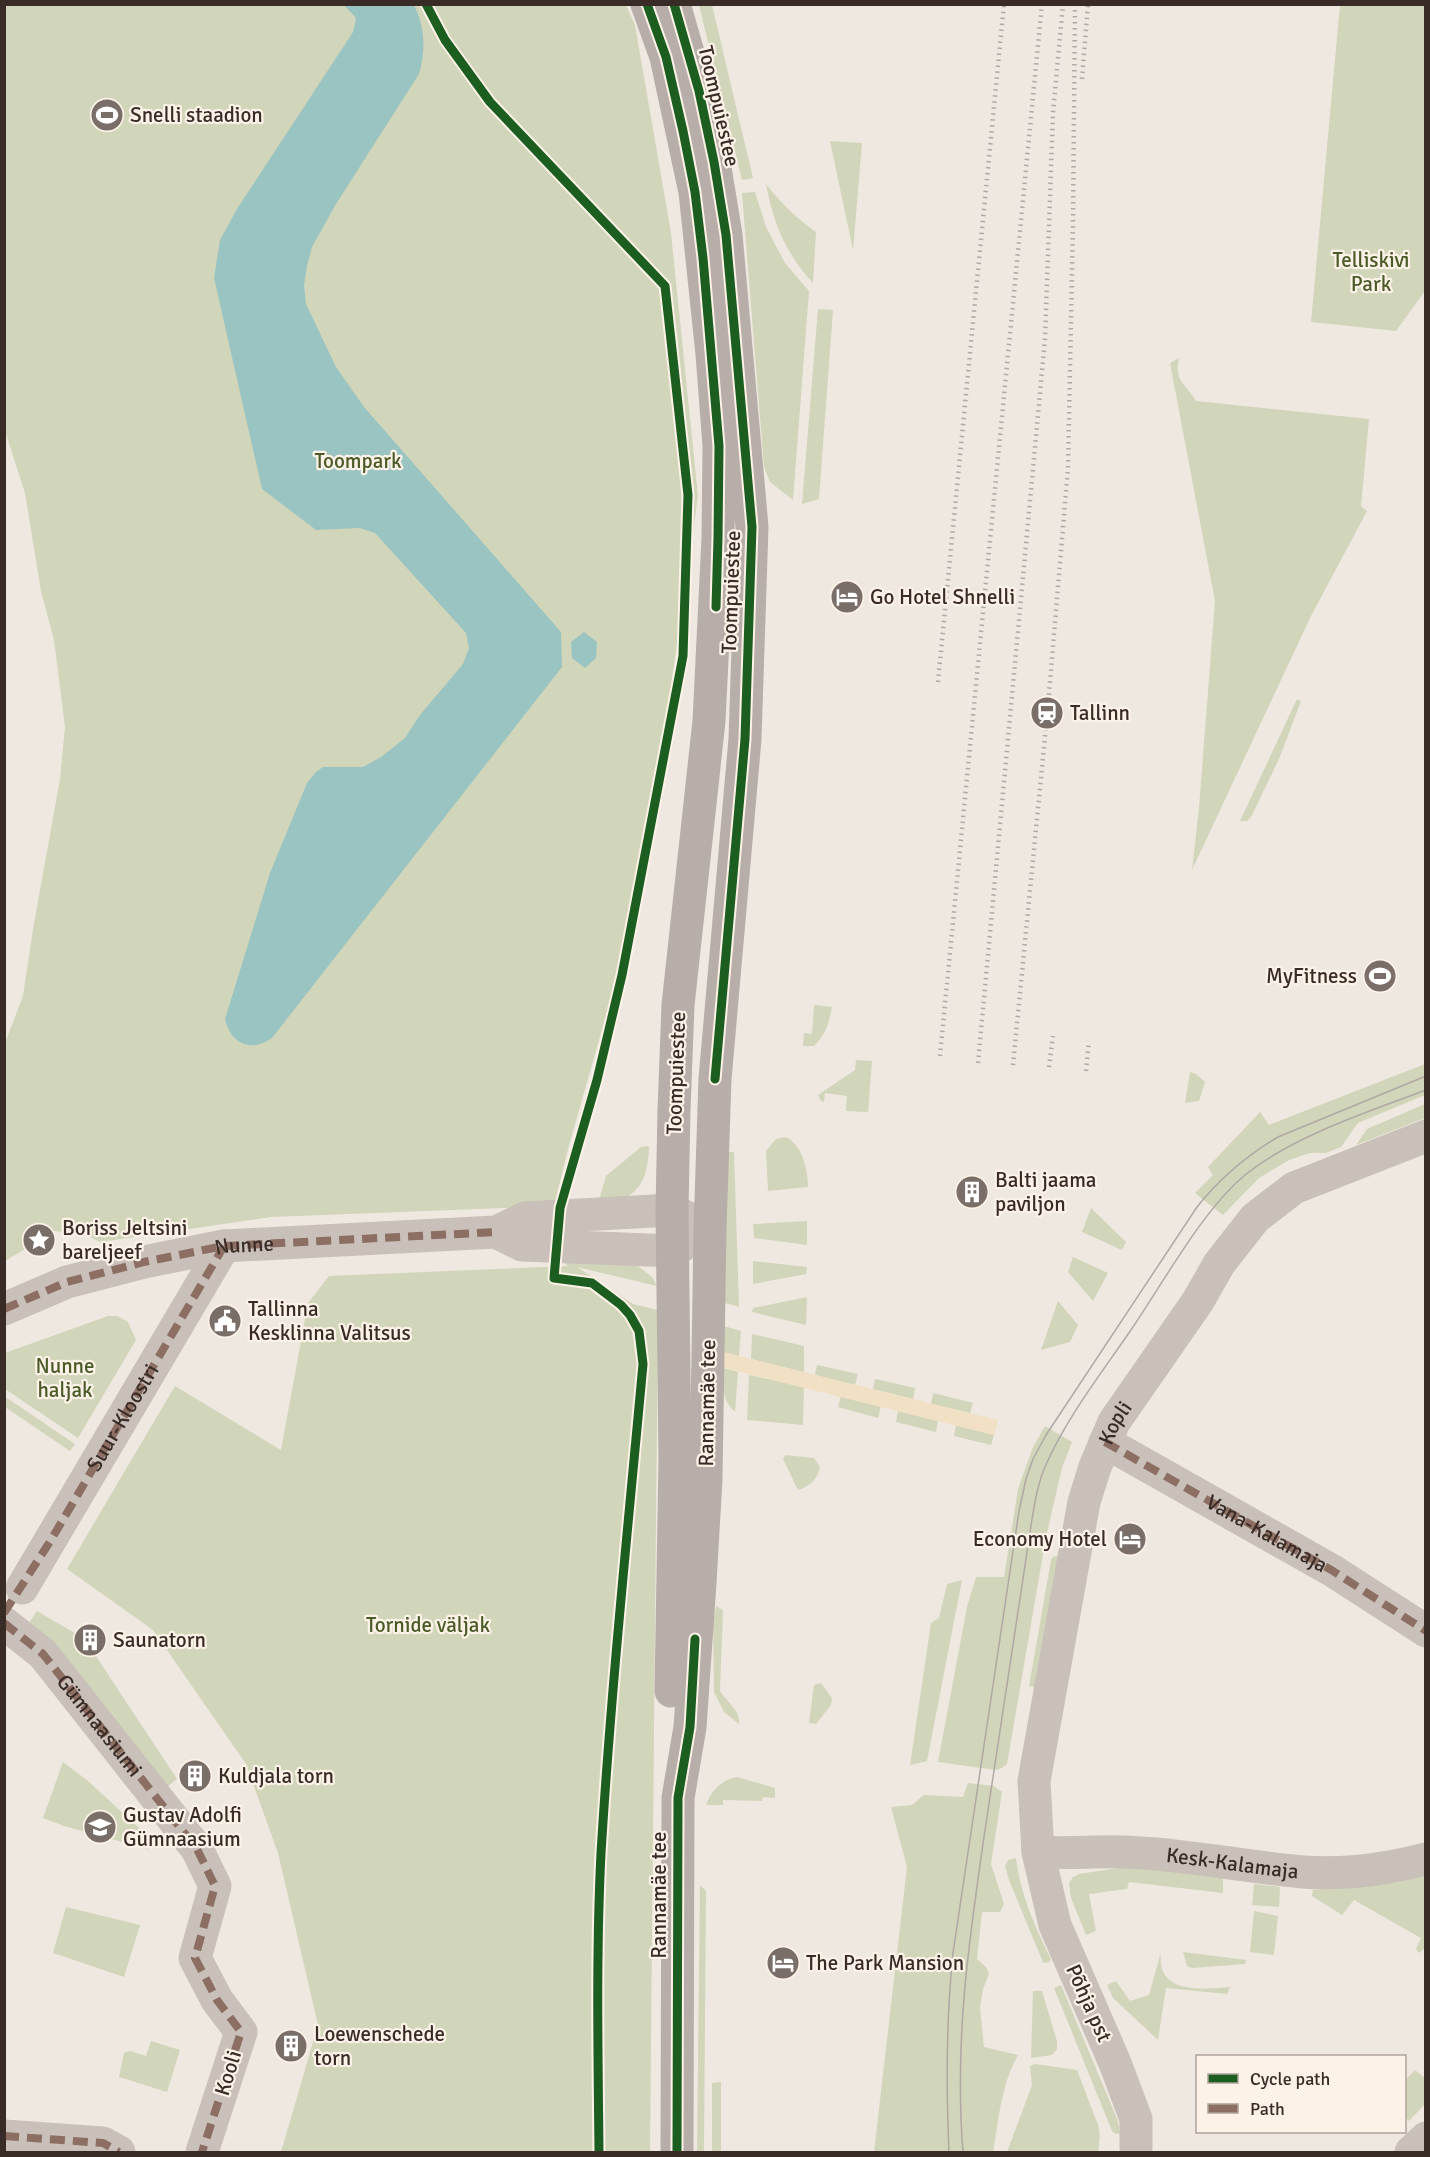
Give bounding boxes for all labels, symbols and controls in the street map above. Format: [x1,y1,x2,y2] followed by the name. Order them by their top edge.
[692,43,746,169] street label: Toompuiestee
[89,97,125,133] sports icon: Snelli staadion
[130,102,263,128] place label: Snelli staadion
[1333,247,1409,297] park label: Telliskivi Park
[314,448,402,474] park label: Toompark
[716,530,746,654] street label: Toompuiestee
[829,579,865,615] hotel icon: Go Hotel Shnelli
[870,584,1015,610] place label: Go Hotel Shnelli
[1029,695,1065,731] station icon: Tallinn
[1070,700,1130,726] place label: Tallinn
[1362,958,1398,994] sports icon: MyFitness
[1266,963,1357,989] place label: MyFitness
[661,1011,691,1135] street label: Toompuiestee
[995,1167,1097,1217] place label: Balti jaama paviljon
[954,1174,990,1210] building icon: Balti jaama paviljon
[62,1215,188,1265] place label: Boriss Jeltsini bareljeef
[21,1222,57,1258] place icon: Boriss Jeltsini bareljeef
[212,1230,275,1261] street label: Nunne
[248,1296,411,1346] place label: Tallinna Kesklinna Valitsus
[207,1303,243,1339] public building icon: Tallinna Kesklinna Valitsus
[693,1339,721,1467] street label: Rannamäe tee
[35,1353,95,1403] park label: Nunne haljak
[81,1359,165,1476] street label: Suur-Kloostri
[1093,1396,1138,1449] street label: Kopli
[1202,1489,1332,1578] street label: Vana-Kalamaja
[1112,1521,1148,1557] hotel icon: Economy Hotel
[973,1526,1107,1552] place label: Economy Hotel
[366,1612,490,1638] park label: Tornide väljak
[72,1622,108,1658] building icon: Saunatorn
[113,1627,206,1653] place label: Saunatorn
[51,1669,148,1782] street label: Gümnaasiumi
[177,1758,213,1794] building icon: Kuldjala torn
[218,1763,334,1789] place label: Kuldjala torn
[123,1802,242,1852] place label: Gustav Adolfi Gümnaasium
[82,1809,118,1845] school or university icon: Gustav Adolfi Gümnaasium
[646,1831,672,1959] street label: Rannamäe tee
[1165,1842,1300,1885] street label: Kesk-Kalamaja
[765,1945,801,1981] hotel icon: The Park Mansion
[806,1950,964,1976] place label: The Park Mansion
[1060,1960,1118,2046] street label: Põhja pst
[314,2021,445,2071] place label: Loewenschede torn
[273,2028,309,2064] building icon: Loewenschede torn
[209,2047,247,2099] street label: Kooli
[1196,2055,1406,2133] legend
[1250,2068,1330,2090] text: Cycle path
[1250,2098,1285,2120] text: Path

